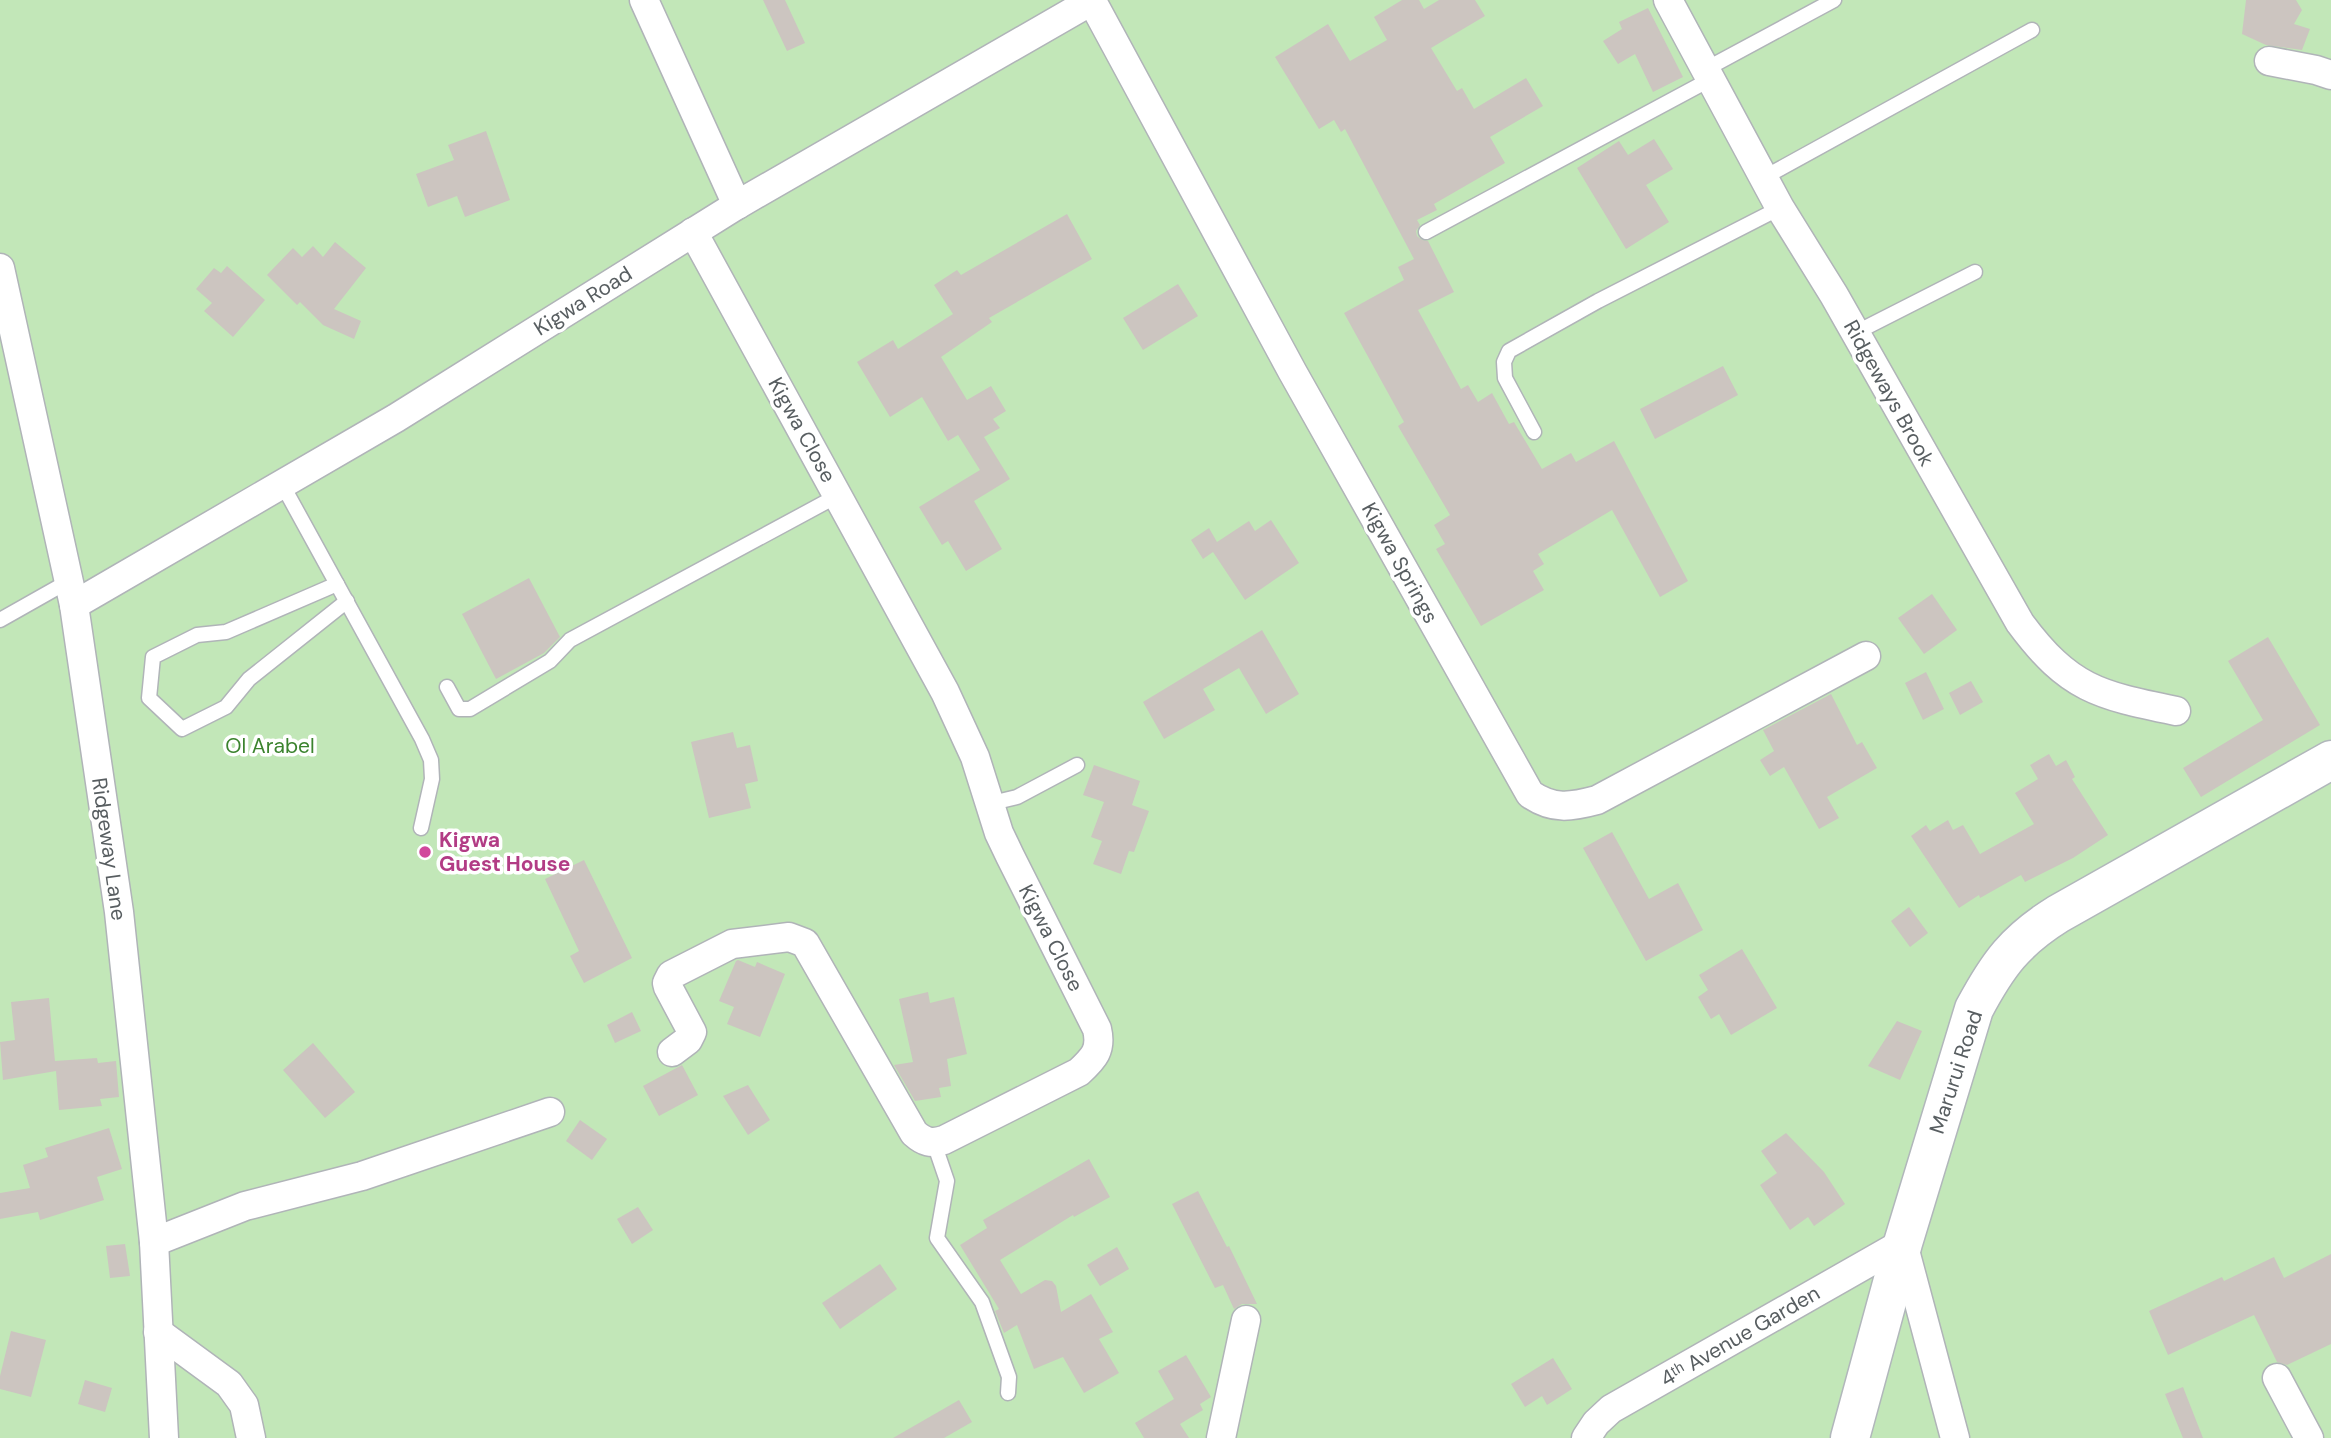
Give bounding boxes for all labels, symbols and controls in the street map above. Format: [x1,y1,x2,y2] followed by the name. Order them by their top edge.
[529,260,637,342] street label: Kigwa Road
[1837,315,1941,471] street label: Ridgeways Brook
[762,372,842,488] street label: Kigwa Close
[1355,498,1445,628] street label: Kigwa Springs
[225,732,315,760] park label: Ol Arabel
[85,776,133,922] street label: Ridgeway Lane
[439,826,570,878] place label: Kigwa Guest House
[417,844,433,860] marker: Kigwa Guest House
[1012,880,1090,996] street label: Kigwa Close
[1923,1007,1989,1137] street label: Marurui Road
[1655,1279,1825,1393] street label: 4ᵗʰ Avenue Garden

